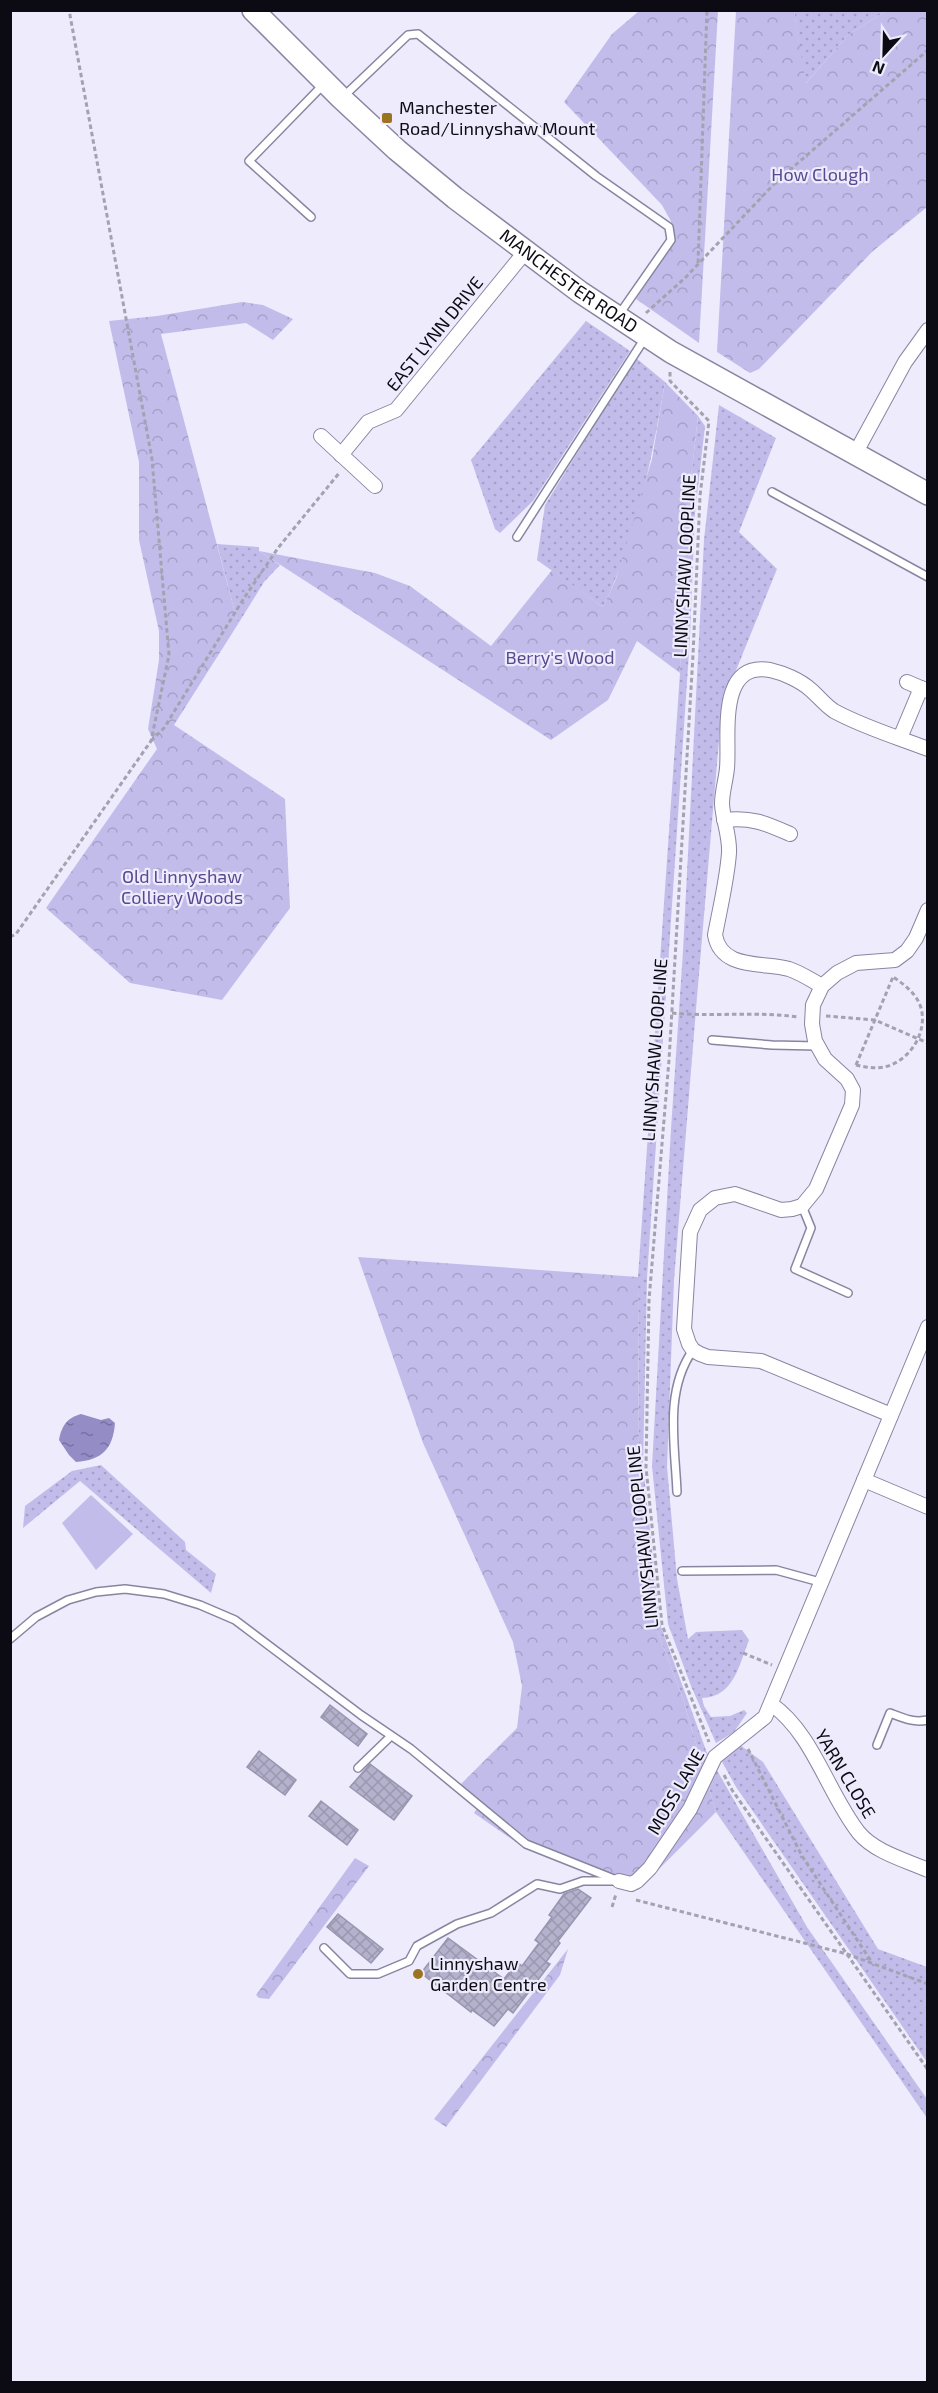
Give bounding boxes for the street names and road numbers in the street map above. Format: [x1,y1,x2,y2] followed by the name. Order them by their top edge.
[496,224,642,337] street label: MANCHESTER ROAD
[381,271,487,395] street label: EAST LYNN DRIVE
[668,474,700,658] street label: LINNYSHAW LOOPLINE
[637,958,671,1142] street label: LINNYSHAW LOOPLINE
[621,1445,663,1630] street label: LINNYSHAW LOOPLINE
[811,1725,881,1822] street label: YARN CLOSE
[642,1745,708,1838] street label: MOSS LANE

